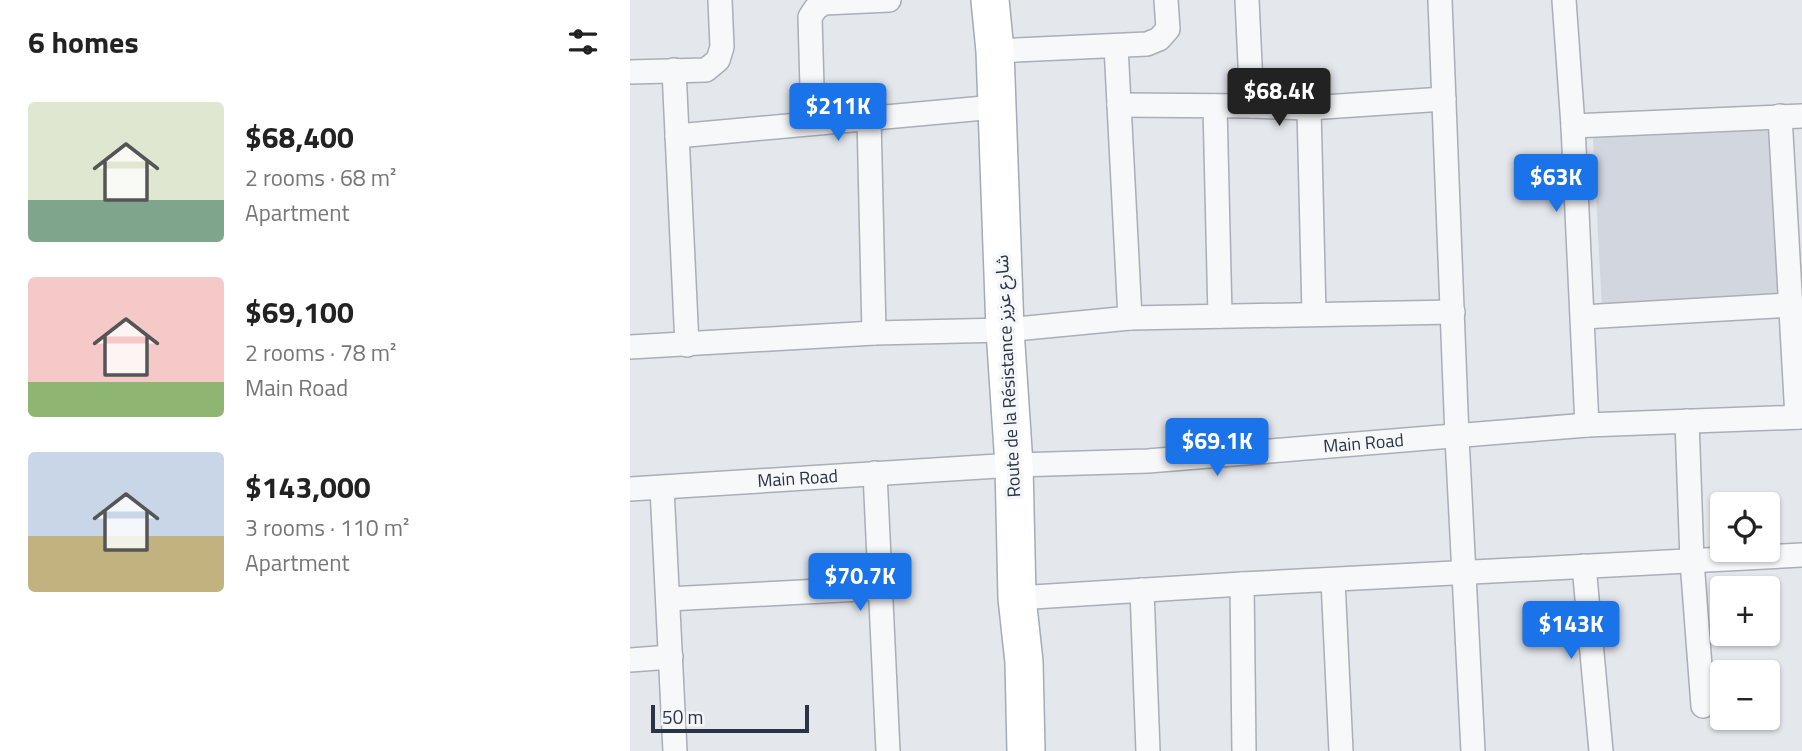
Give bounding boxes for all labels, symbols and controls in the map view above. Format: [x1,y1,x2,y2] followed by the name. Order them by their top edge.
[28,19,139,65] text: 6 homes
[564,23,602,61] icon: filters
[1222,68,1336,128] pin: $68.4K
[1243,73,1315,108] text: $68.4K
[789,83,887,143] pin: $211K
[805,88,871,123] text: $211K
[245,114,354,160] text: $68,400
[84,130,168,214] icon: home
[1515,154,1597,214] pin: $63K
[1530,159,1582,194] text: $63K
[245,160,396,195] text: 2 rooms · 68 m²
[245,195,350,230] text: Apartment
[988,254,1028,498] street label: Route de la Résistance شارع عزيز
[245,289,354,335] text: $69,100
[84,305,168,389] icon: home
[245,335,396,370] text: 2 rooms · 78 m²
[245,370,348,405] text: Main Road
[1160,419,1274,478] pin: $69.1K
[1181,423,1253,458] text: $69.1K
[1322,426,1405,460] street label: Main Road
[756,462,839,494] street label: Main Road
[245,464,371,510] text: $143,000
[84,480,168,564] icon: home
[1710,492,1780,730] map controls
[1710,492,1780,562] button: locate
[245,510,409,545] text: 3 rooms · 110 m²
[245,545,350,580] text: Apartment
[803,554,917,613] pin: $70.7K
[824,558,896,593] text: $70.7K
[1710,576,1780,646] button: +
[1522,602,1620,661] pin: $143K
[1538,606,1604,641] text: $143K
[1710,660,1780,730] button: −
[651,702,808,734] scale bar
[662,702,703,731] text: 50 m

